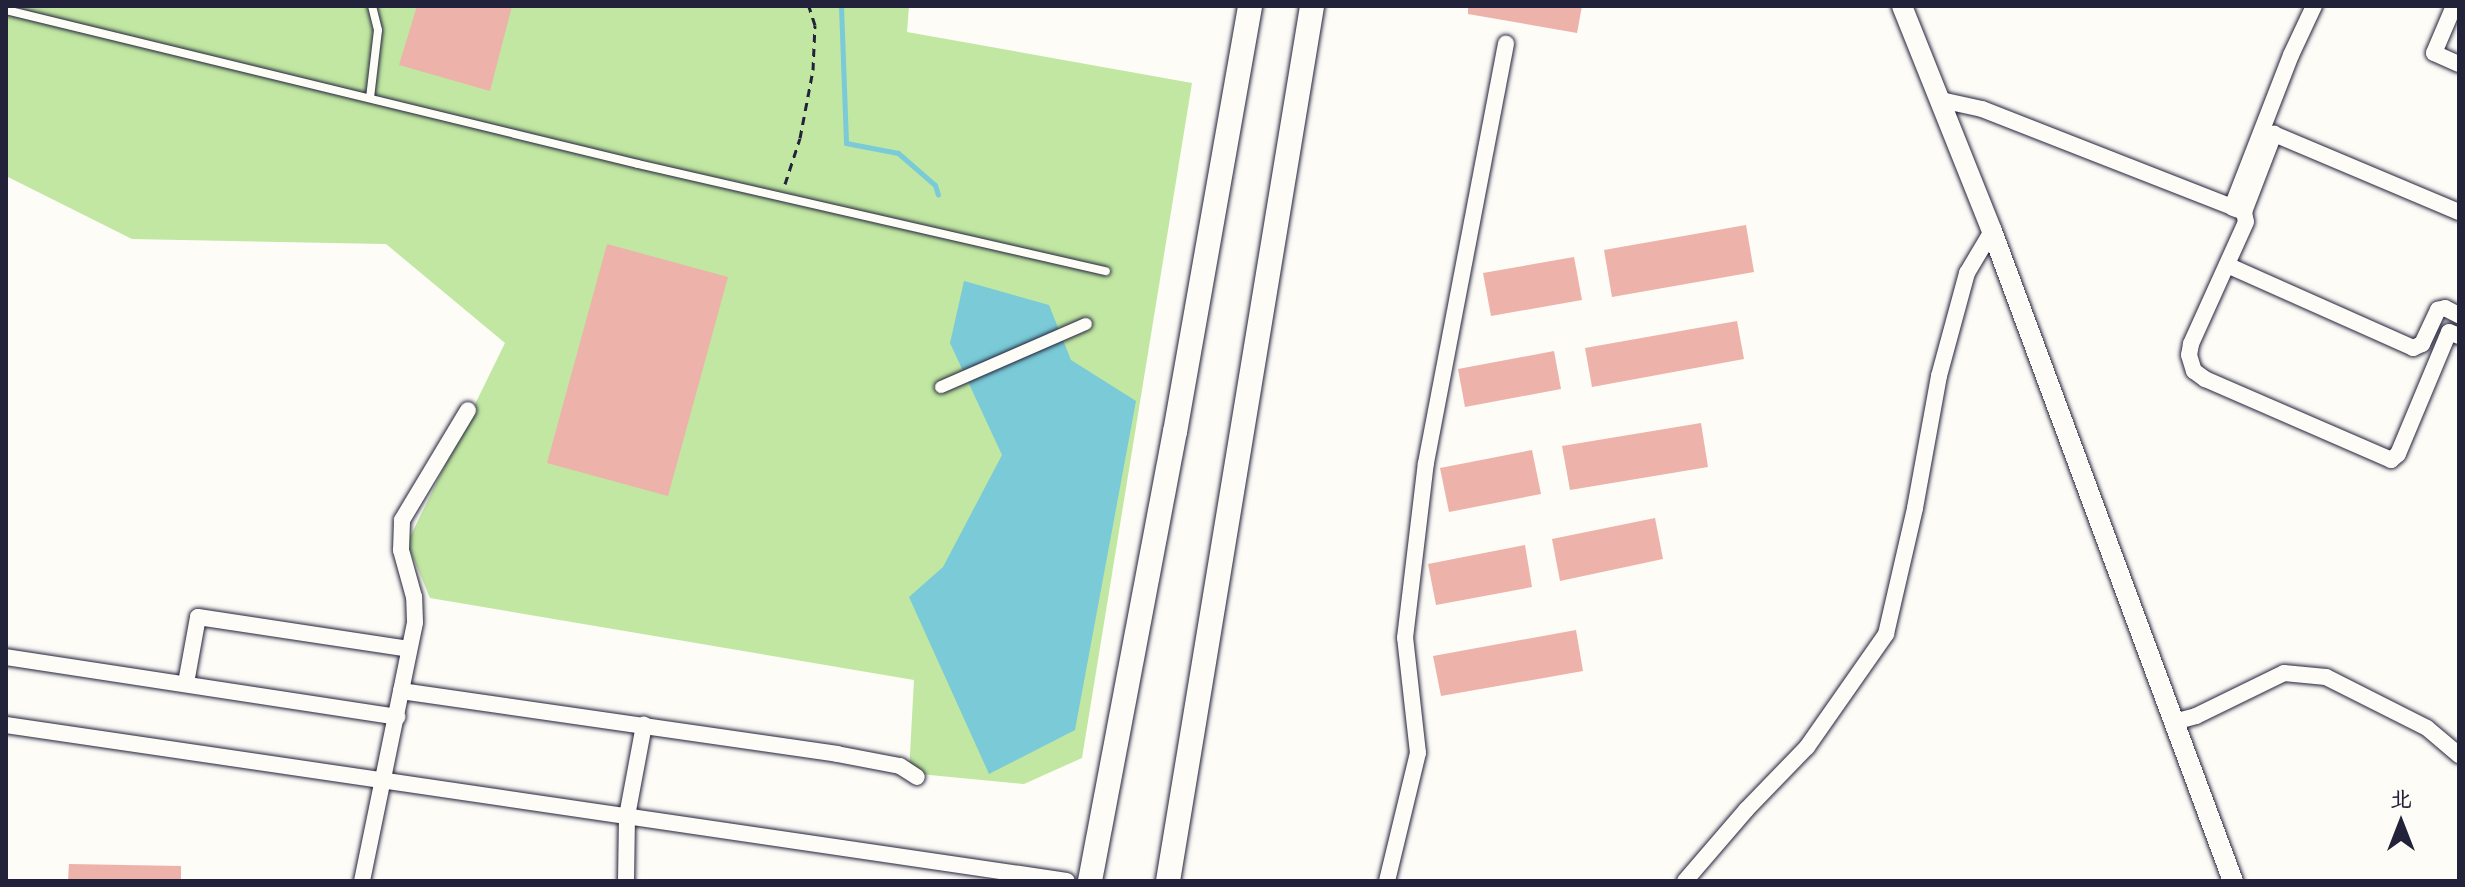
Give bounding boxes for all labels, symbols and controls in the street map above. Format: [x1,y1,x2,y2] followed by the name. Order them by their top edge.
[2361,783,2441,863] north arrow
[2390,785,2412,813] text: 北

